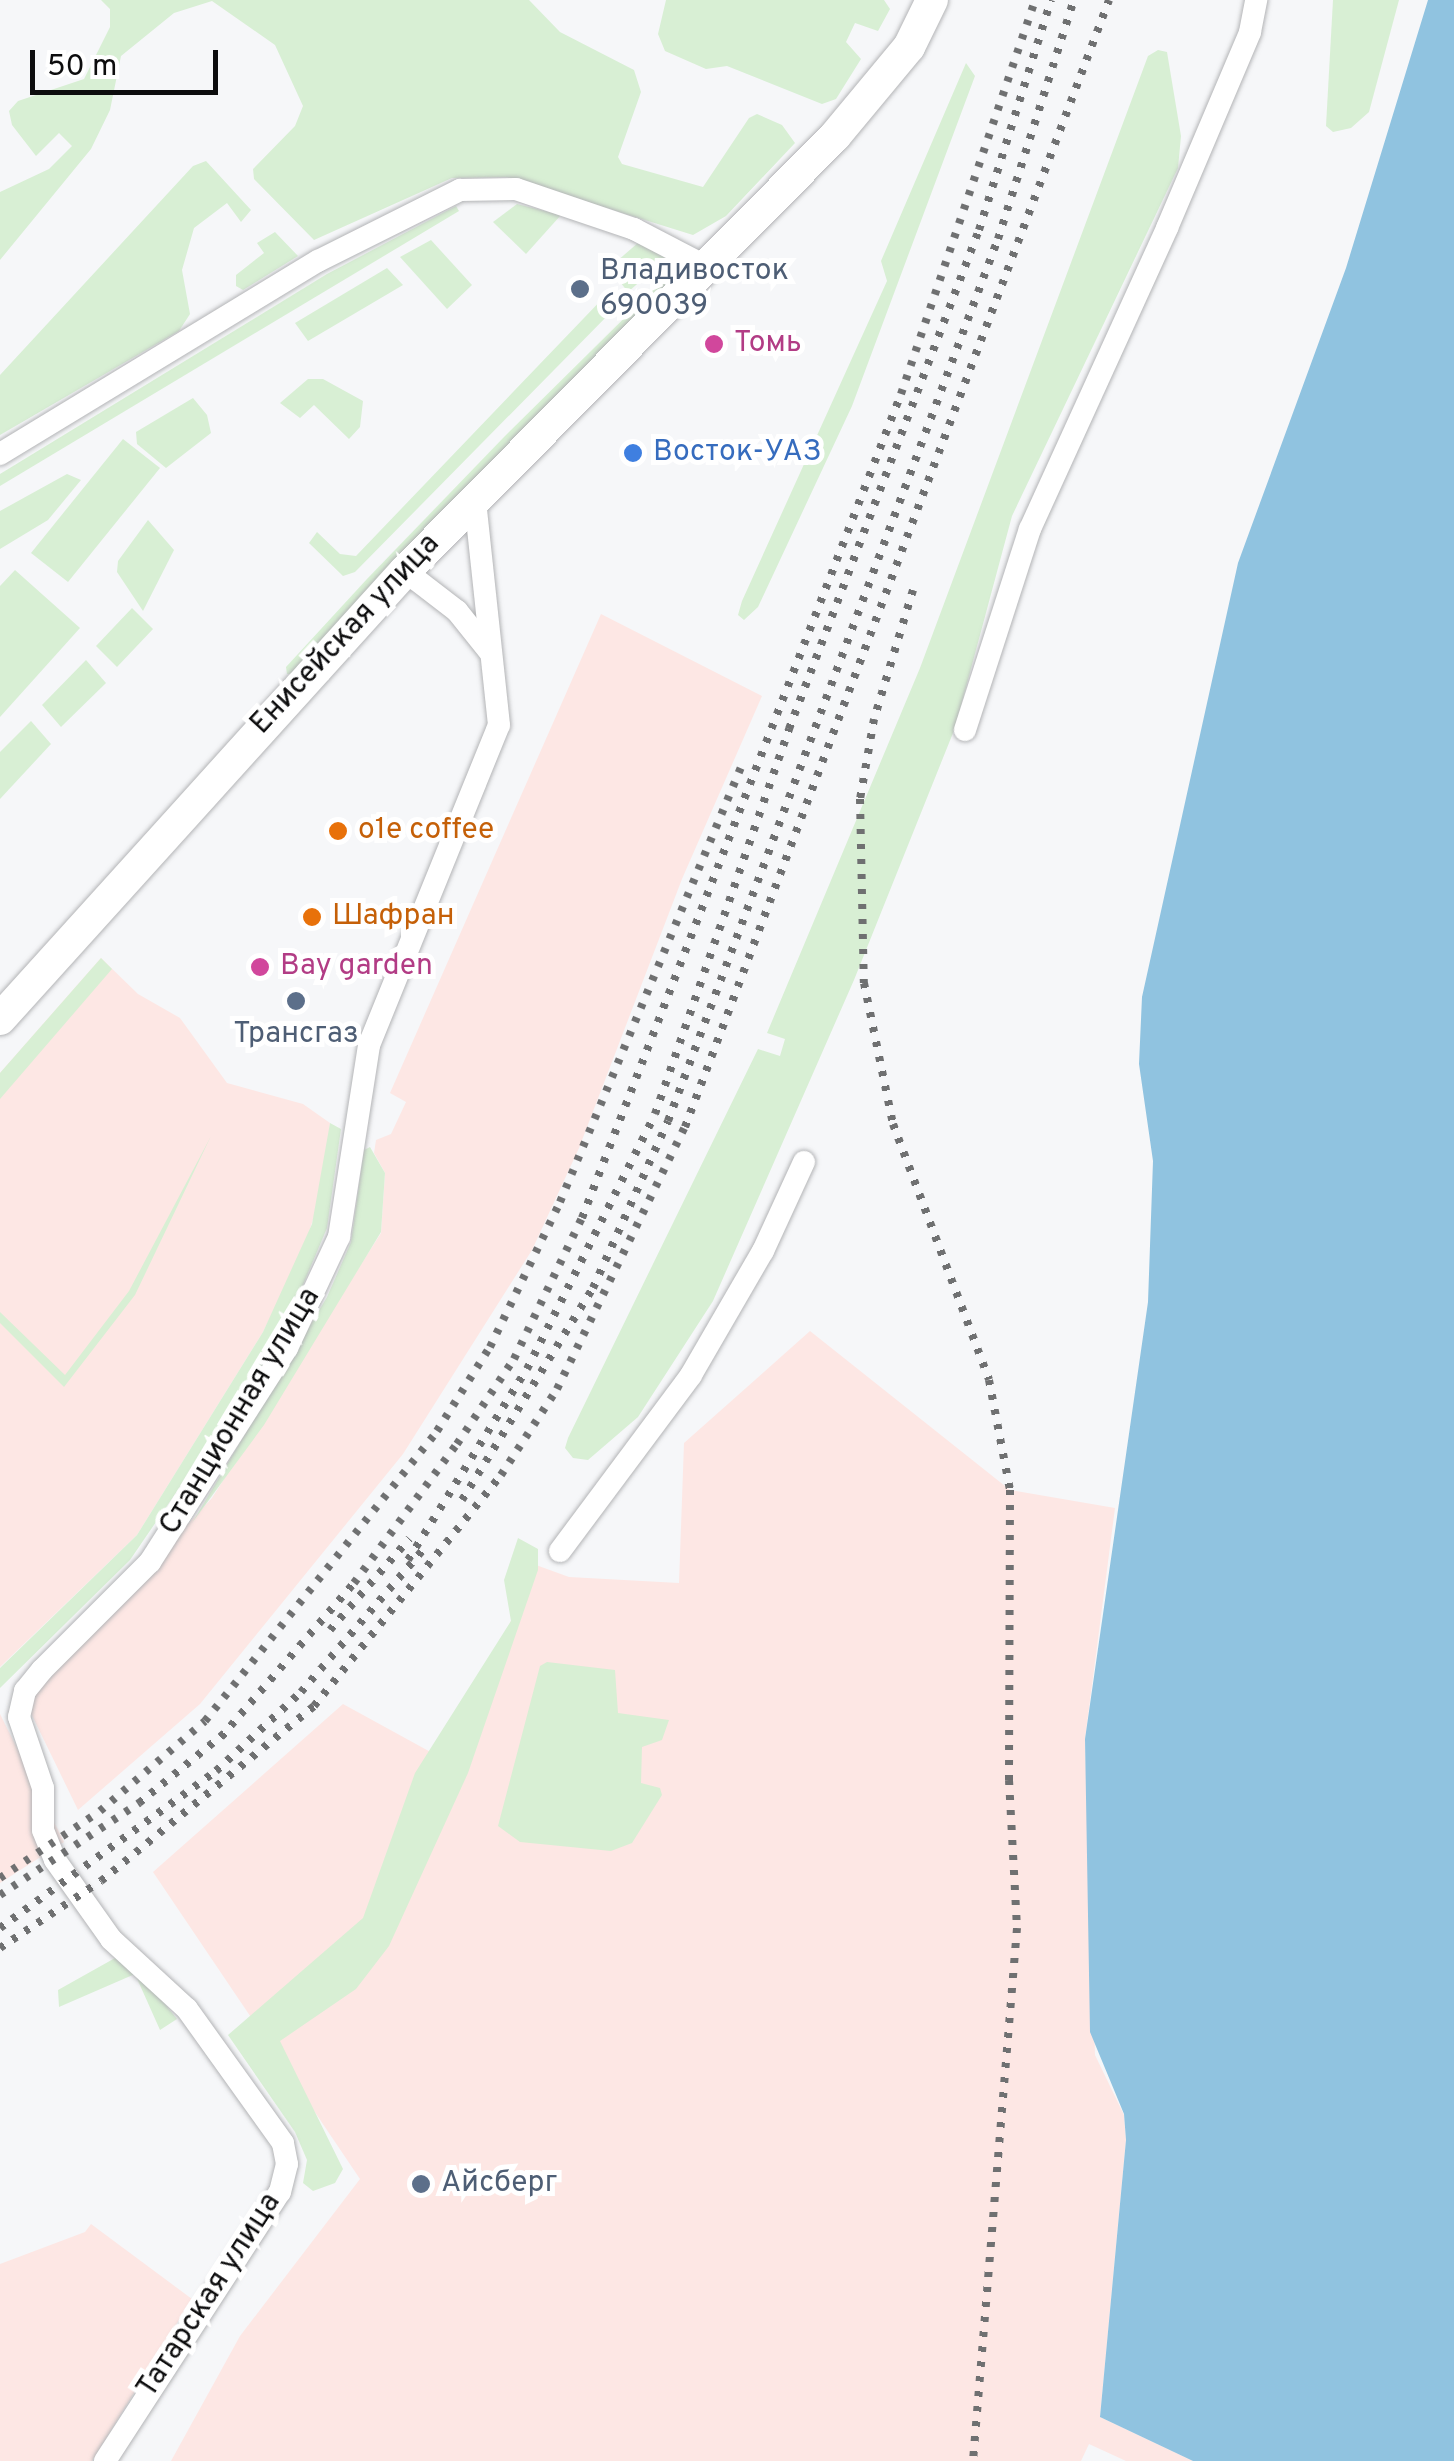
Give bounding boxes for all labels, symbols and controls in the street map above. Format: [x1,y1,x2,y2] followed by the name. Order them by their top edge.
[35,30,222,92] scale bar
[47,49,117,86] text: 50 m
[600,254,789,324] place label: Владивосток 690039
[569,278,591,300] marker: Владивосток 690039
[734,326,802,362] place label: Томь
[703,333,725,355] marker: Томь
[653,435,822,471] place label: Восток-УАЗ
[622,442,644,464] marker: Восток-УАЗ
[244,527,448,743] street label: Енисейская улица
[358,813,494,849] place label: o1e coffee
[327,820,349,842] marker: o1e coffee
[332,899,454,935] place label: Шафран
[301,906,323,928] marker: Шафран
[280,949,433,985] place label: Bay garden
[249,956,271,978] marker: Bay garden
[285,990,307,1012] marker: Трансгаз
[233,1017,359,1053] place label: Трансгаз
[153,1282,329,1542] street label: Станционная улица
[441,2166,557,2202] place label: Айсберг
[410,2173,432,2195] marker: Айсберг
[130,2187,290,2405] street label: Татарская улица

